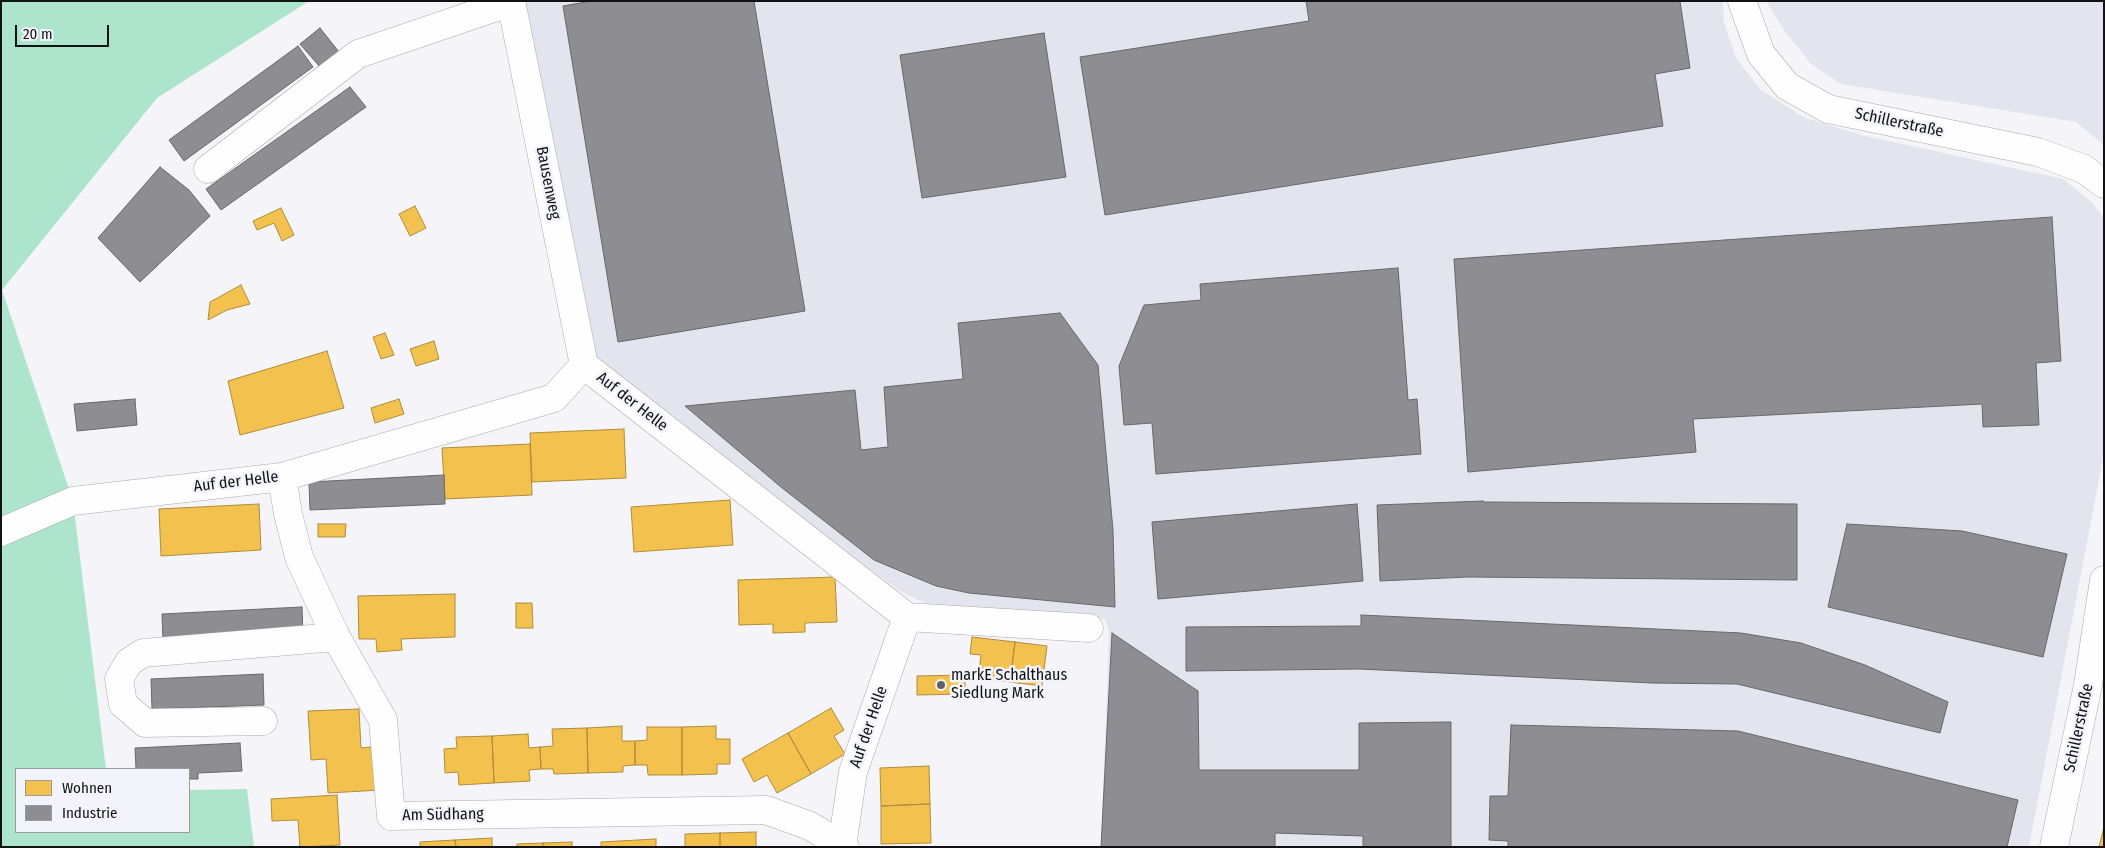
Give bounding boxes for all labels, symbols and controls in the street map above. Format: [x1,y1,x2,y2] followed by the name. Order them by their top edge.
[18,15,111,47] scale bar
[23,25,53,43] text: 20 m
[1853,104,1945,142] street label: Schillerstraße
[532,145,564,221] street label: Bausenweg
[593,368,671,436] street label: Auf der Helle
[193,467,279,497] street label: Auf der Helle
[951,666,1067,704] place label: markE Schalthaus Siedlung Mark
[935,679,947,691] marker: markE Schalthaus Siedlung Mark
[2060,682,2098,774] street label: Schillerstraße
[846,684,892,770] street label: Auf der Helle
[15,768,190,833] legend
[62,779,112,797] text: Wohnen
[62,804,117,822] text: Industrie
[402,805,484,825] street label: Am Südhang

